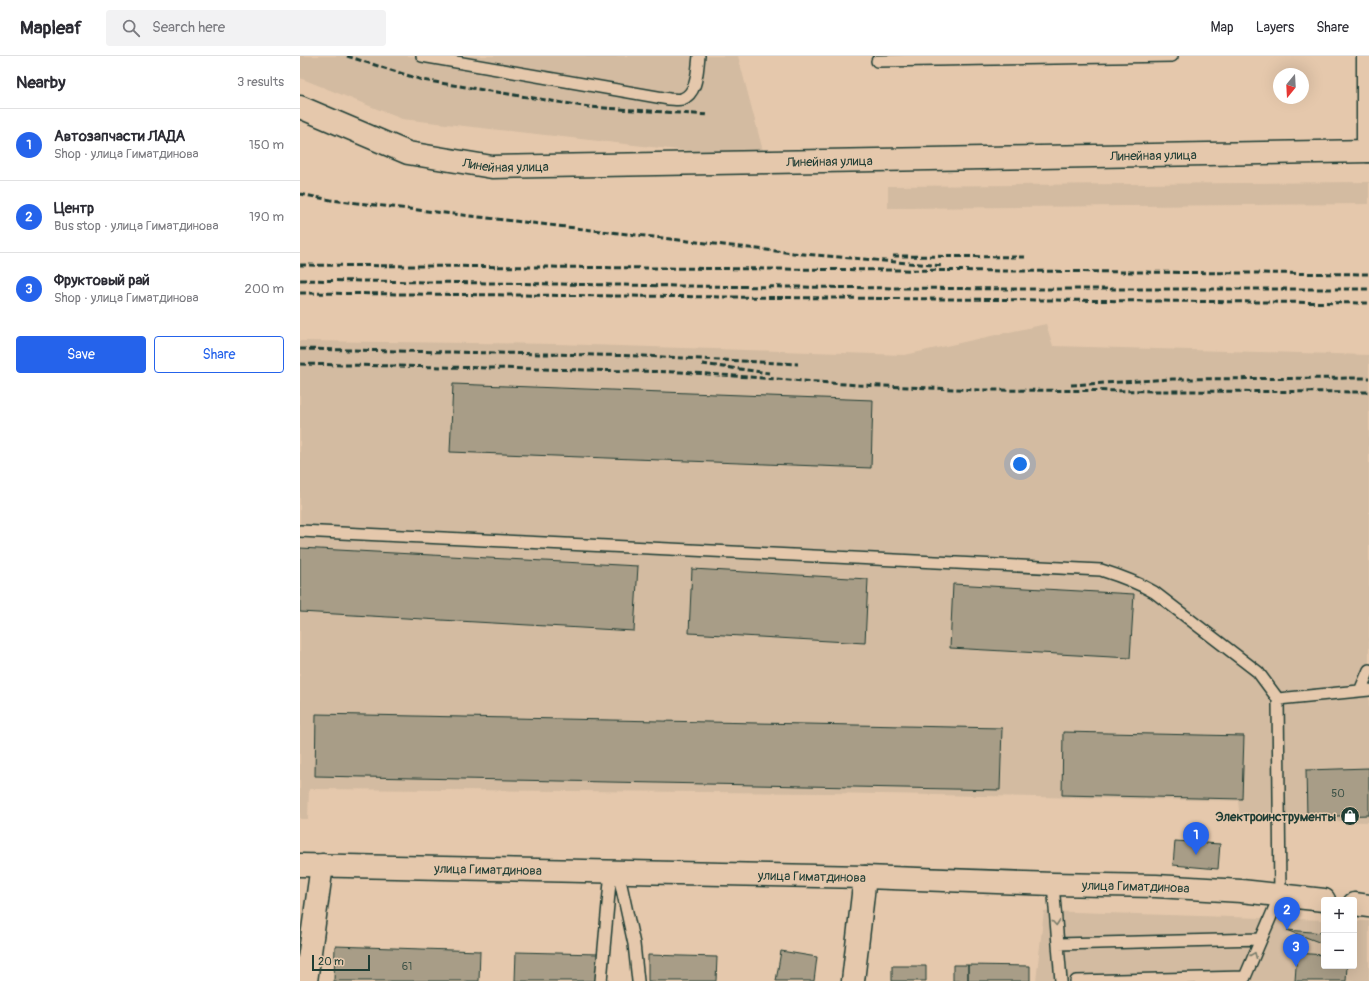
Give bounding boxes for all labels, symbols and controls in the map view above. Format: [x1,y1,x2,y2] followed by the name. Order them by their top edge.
[106,10,386,46] search box
[20,16,82,40] text: Mapleaf
[120,17,142,39] icon: search
[152,18,225,37] text: Search here
[1211,19,1234,36] text: Map
[1256,19,1294,36] text: Layers
[1316,19,1349,36] text: Share
[1273,68,1309,104] north arrow
[16,72,65,93] text: Nearby
[237,74,284,90] text: 3 results
[54,127,185,146] text: Автозапчасти ЛАДА
[26,137,32,153] text: 1
[249,137,284,153] text: 150 m
[54,146,199,162] text: Shop · улица Гиматдинова
[1109,147,1197,165] street label: Линейная улица
[785,153,873,171] street label: Линейная улица
[460,155,549,176] street label: Линейная улица
[54,199,94,218] text: Центр
[25,209,33,225] text: 2
[249,209,284,225] text: 190 m
[54,218,219,234] text: Bus stop · улица Гиматдинова
[54,271,150,290] text: Фруктовый рай
[25,281,33,297] text: 3
[245,281,284,297] text: 200 m
[54,290,199,306] text: Shop · улица Гиматдинова
[16,336,146,373] button: Save
[154,336,284,373] button: Share
[1010,454,1030,474] your location
[1331,787,1345,800] house number: 50
[1339,805,1361,827] shop icon: Электроинструменты
[1215,809,1336,825] place label: Электроинструменты
[1183,822,1209,855] pin: 1
[433,861,542,879] street label: улица Гиматдинова
[757,868,866,886] street label: улица Гиматдинова
[1081,878,1190,897] street label: улица Гиматдинова
[1274,897,1300,930] pin: 2
[1321,897,1357,969] map controls
[1321,897,1357,933] button: +
[1052,920,1061,926] one-way arrow
[1321,933,1357,969] button: −
[1283,934,1309,967] pin: 3
[1249,952,1257,960] one-way arrow
[312,953,370,972] scale bar
[318,955,344,968] text: 20 m
[402,960,412,973] house number: 61

